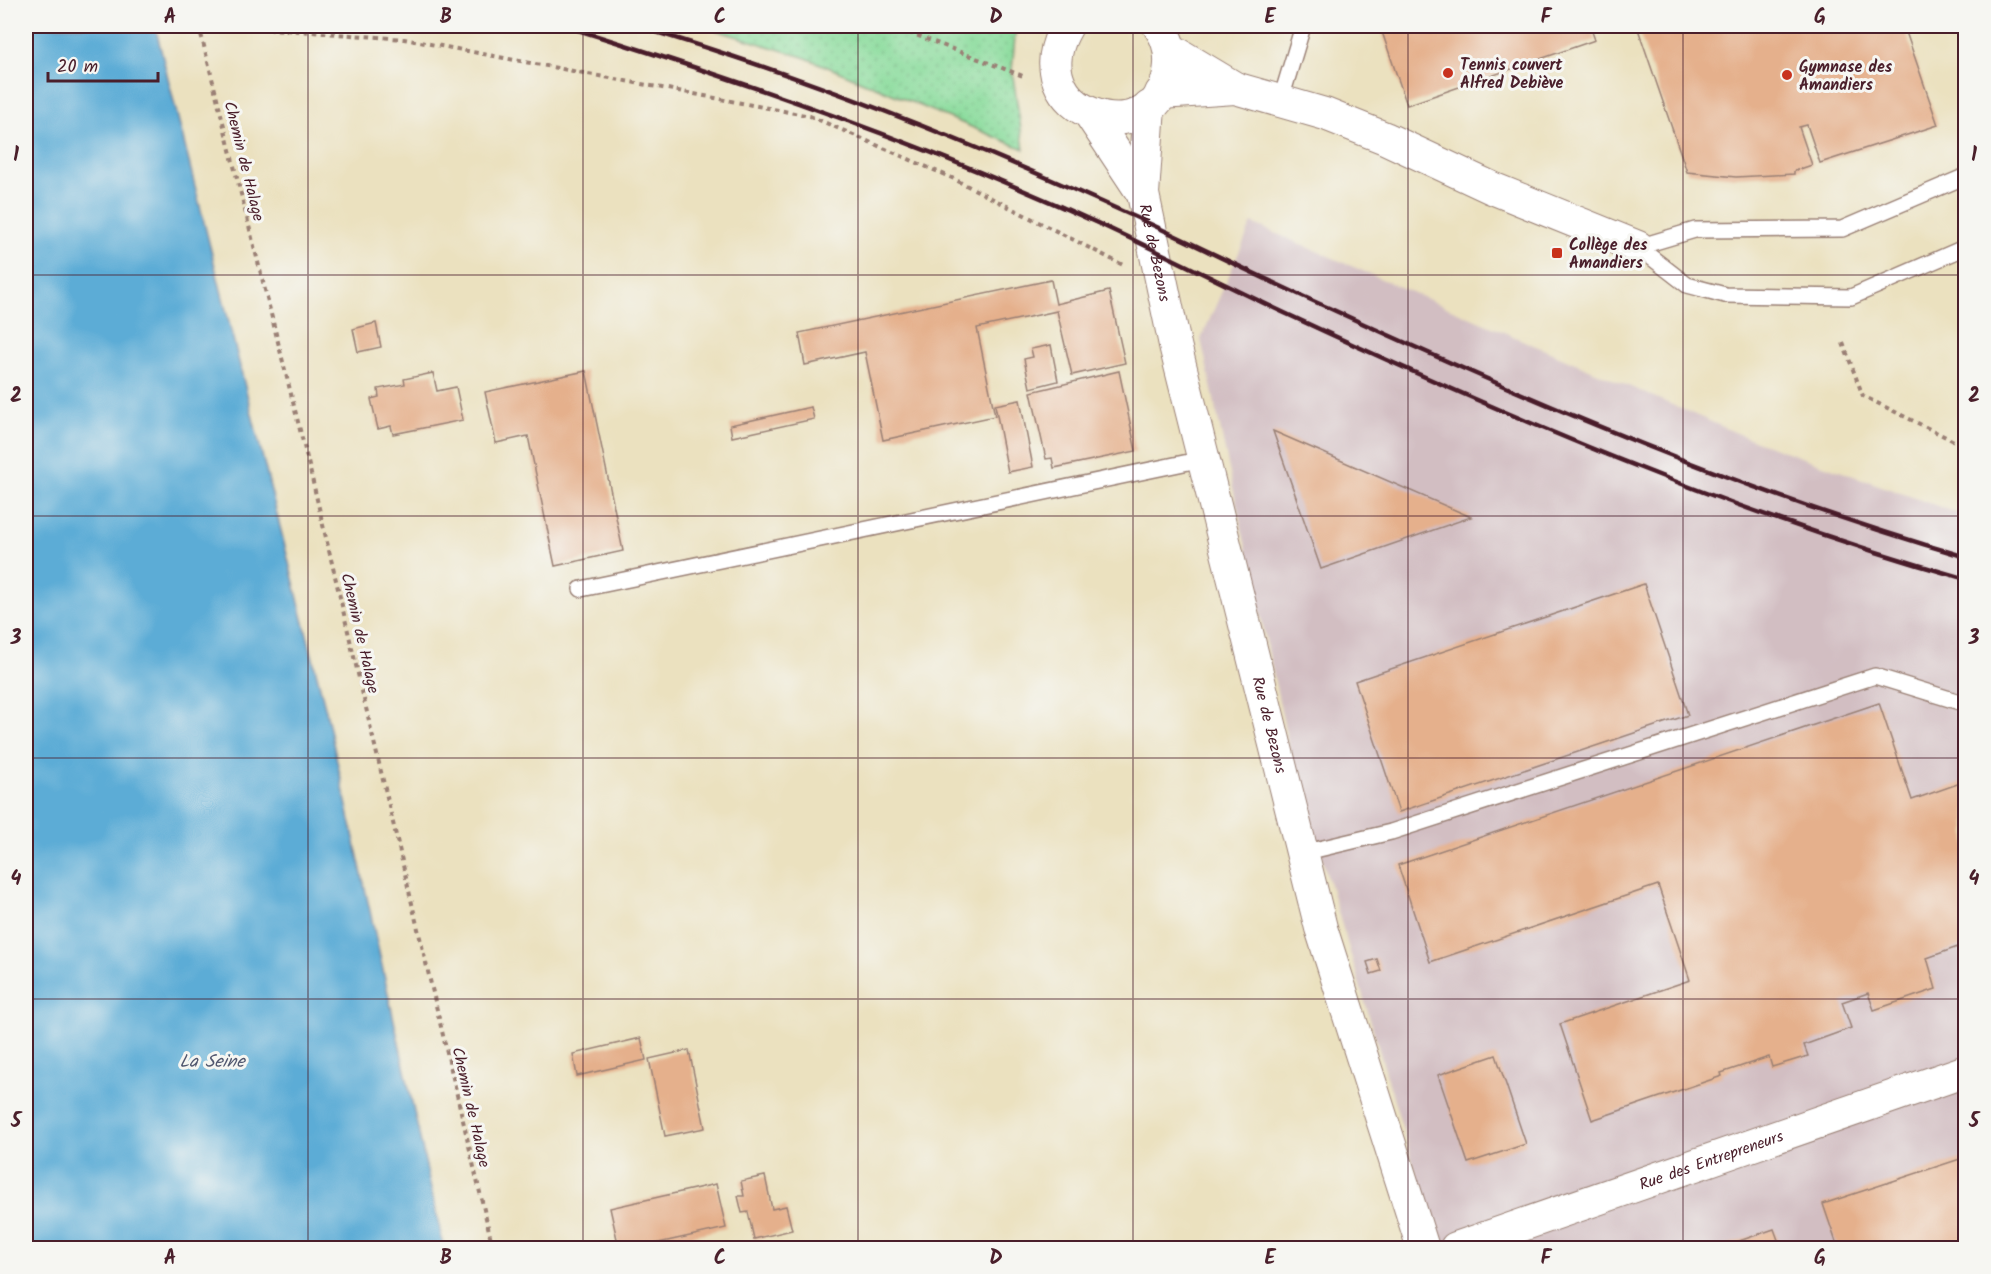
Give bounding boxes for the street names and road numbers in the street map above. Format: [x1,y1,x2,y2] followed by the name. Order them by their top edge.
[217,99,271,224] street label: Chemin de Halage
[1131,202,1176,304] street label: Rue de Bezons
[334,571,386,696] street label: Chemin de Halage
[1244,674,1293,776] street label: Rue de Bezons
[445,1045,497,1170] street label: Chemin de Halage
[1636,1124,1787,1198] street label: Rue des Entrepreneurs

